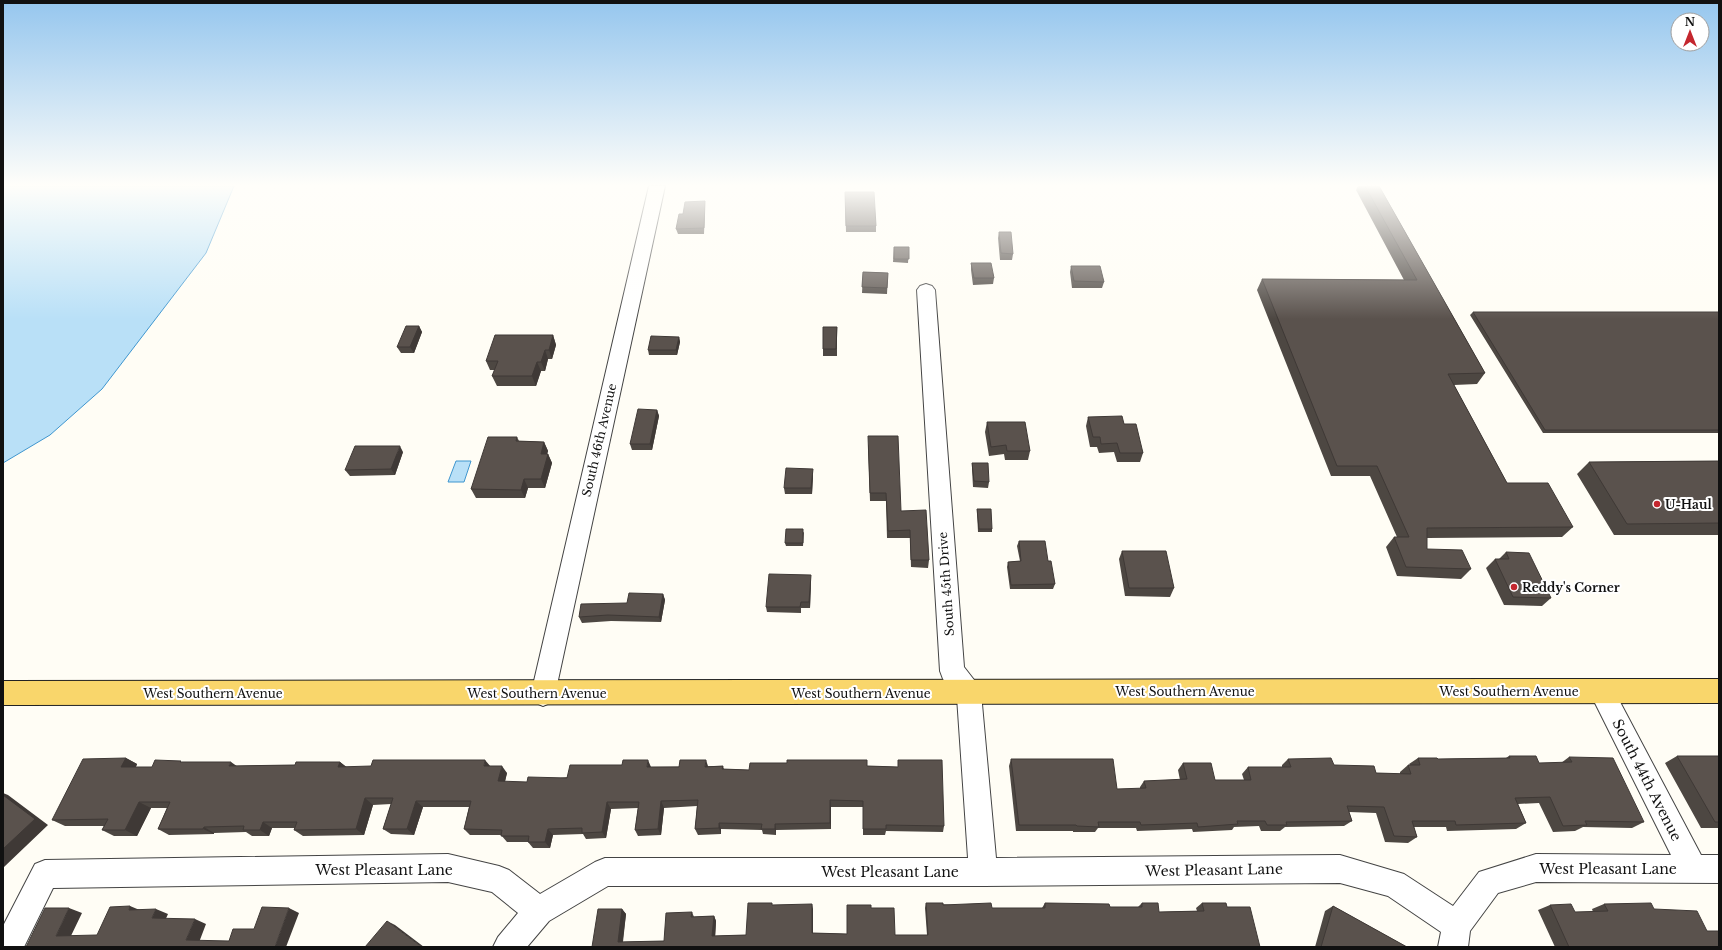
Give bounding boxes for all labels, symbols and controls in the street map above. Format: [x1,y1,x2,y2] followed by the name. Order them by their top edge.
[1670,12,1710,52] north arrow
[1685,15,1696,29] text: N
[579,382,619,498] street label: South 46th Avenue
[1665,497,1713,512] place label: U-Haul
[1652,499,1662,509] marker: U-Haul
[935,531,957,637] street label: South 45th Drive
[1522,580,1620,595] place label: Reddy's Corner
[1509,582,1519,592] marker: Reddy's Corner
[1114,684,1255,699] street label: West Southern Avenue
[1438,684,1579,699] street label: West Southern Avenue
[142,686,283,701] street label: West Southern Avenue
[466,686,607,701] street label: West Southern Avenue
[790,686,931,701] street label: West Southern Avenue
[1608,716,1686,844] street label: South 44th Avenue
[1144,860,1283,880] street label: West Pleasant Lane
[1538,860,1677,878] street label: West Pleasant Lane
[314,861,453,879] street label: West Pleasant Lane
[820,863,959,881] street label: West Pleasant Lane

